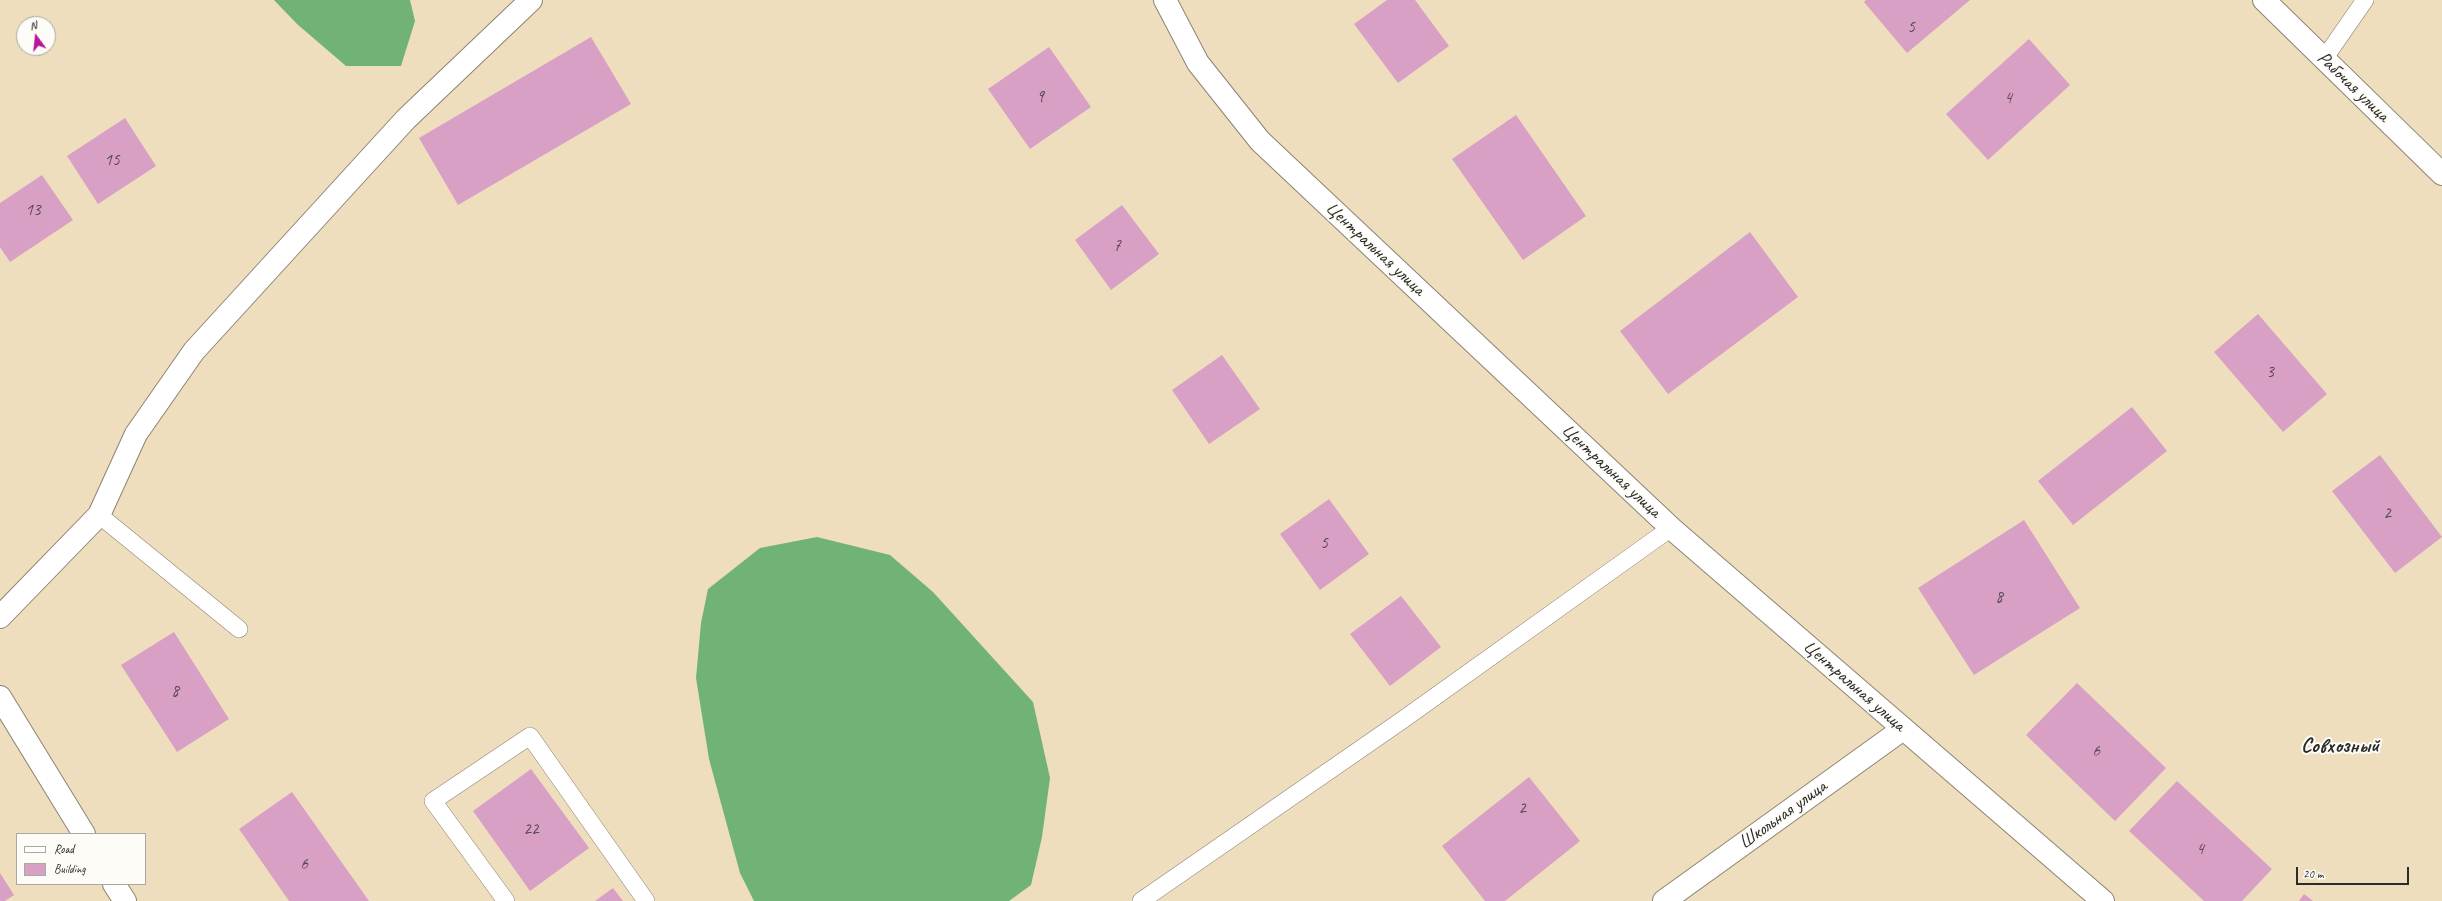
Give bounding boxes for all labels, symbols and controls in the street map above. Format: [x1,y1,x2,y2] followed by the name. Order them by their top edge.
[16,16,56,56] north arrow
[28,18,38,33] text: N
[1907,18,1915,38] house number: 5
[2312,47,2394,127] street label: Рабочая улица
[1036,88,1044,108] house number: 9
[2004,89,2012,109] house number: 4
[104,151,120,171] house number: 15
[1320,197,1430,301] street label: Центральная улица
[25,201,41,221] house number: 13
[1113,237,1121,257] house number: 7
[2266,363,2274,383] house number: 3
[1556,419,1666,523] street label: Центральная улица
[2383,504,2391,524] house number: 2
[1320,534,1328,554] house number: 5
[1995,588,2003,608] house number: 8
[1798,635,1910,737] street label: Центральная улица
[171,682,179,702] house number: 8
[2301,733,2379,759] district label: Совхозный
[2092,742,2100,762] house number: 6
[1735,775,1831,855] street label: Школьная улица
[1518,799,1526,819] house number: 2
[523,820,539,840] house number: 22
[16,833,146,885] legend
[2196,840,2204,860] house number: 4
[54,841,74,857] text: Road
[300,855,308,875] house number: 6
[2298,859,2411,885] scale bar
[54,861,86,877] text: Building
[2303,866,2323,882] text: 20 m

